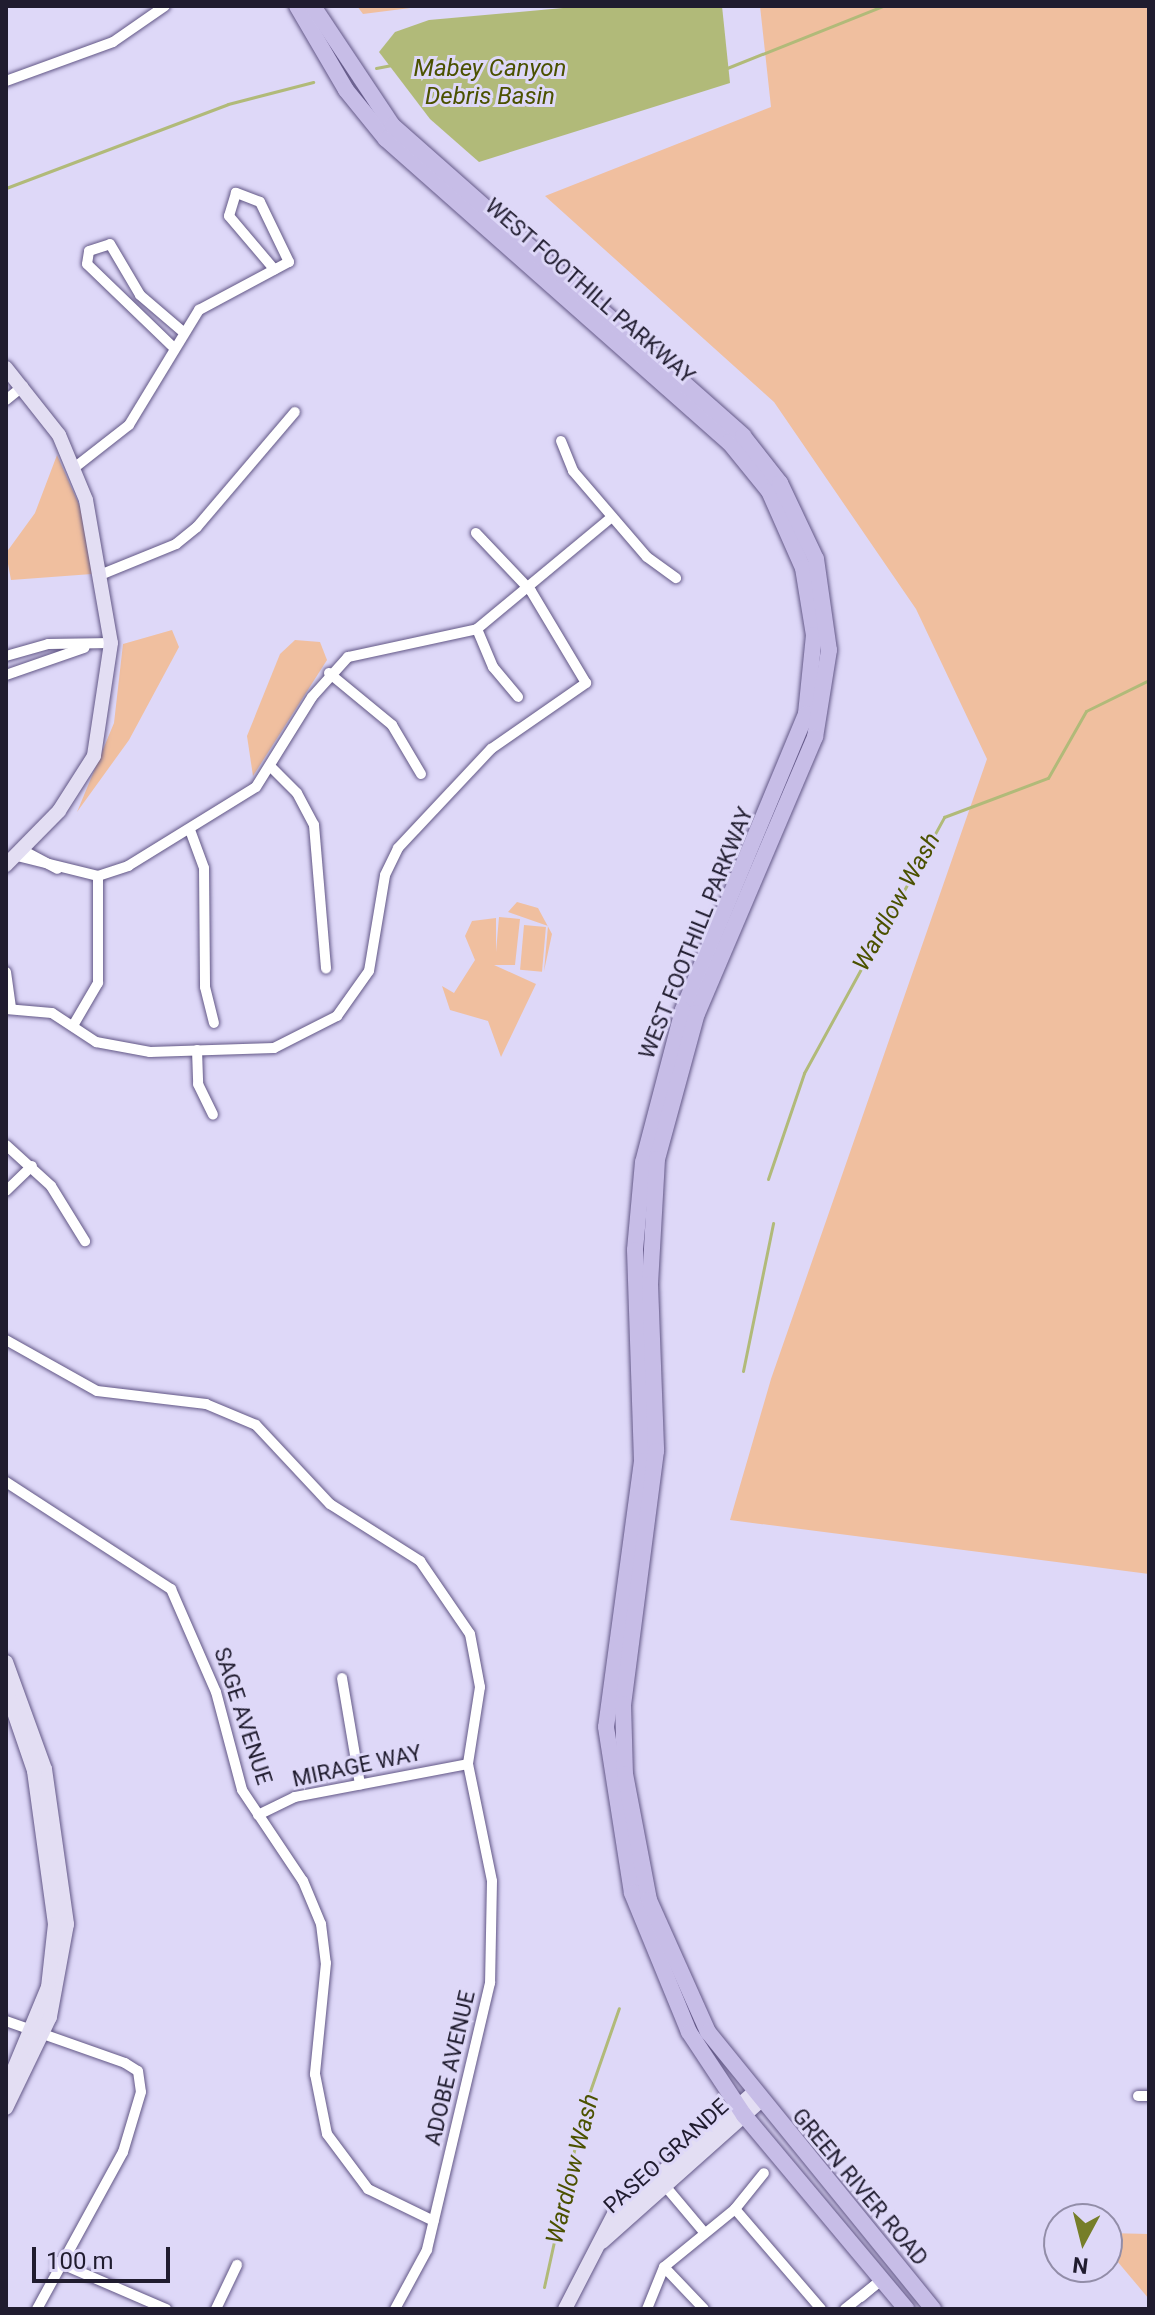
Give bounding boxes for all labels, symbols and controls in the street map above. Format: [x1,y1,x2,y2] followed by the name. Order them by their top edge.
[414,55,566,111] water label: Mabey Canyon Debris Basin
[480,193,700,389] street label: WEST FOOTHILL PARKWAY
[633,803,759,1063] street label: WEST FOOTHILL PARKWAY
[847,828,947,976] water label: Wardlow Wash
[208,1644,278,1788] street label: SAGE AVENUE
[290,1739,424,1793] street label: MIRAGE WAY
[419,1988,481,2148] street label: ADOBE AVENUE
[540,2091,606,2247] water label: Wardlow Wash
[598,2093,734,2219] street label: PASEO GRANDE
[787,2103,933,2271] street label: GREEN RIVER ROAD
[1043,2203,1123,2283] north arrow
[36,2231,174,2281] scale bar
[46,2247,113,2275] text: 100 m
[1071,2252,1089,2279] text: N

